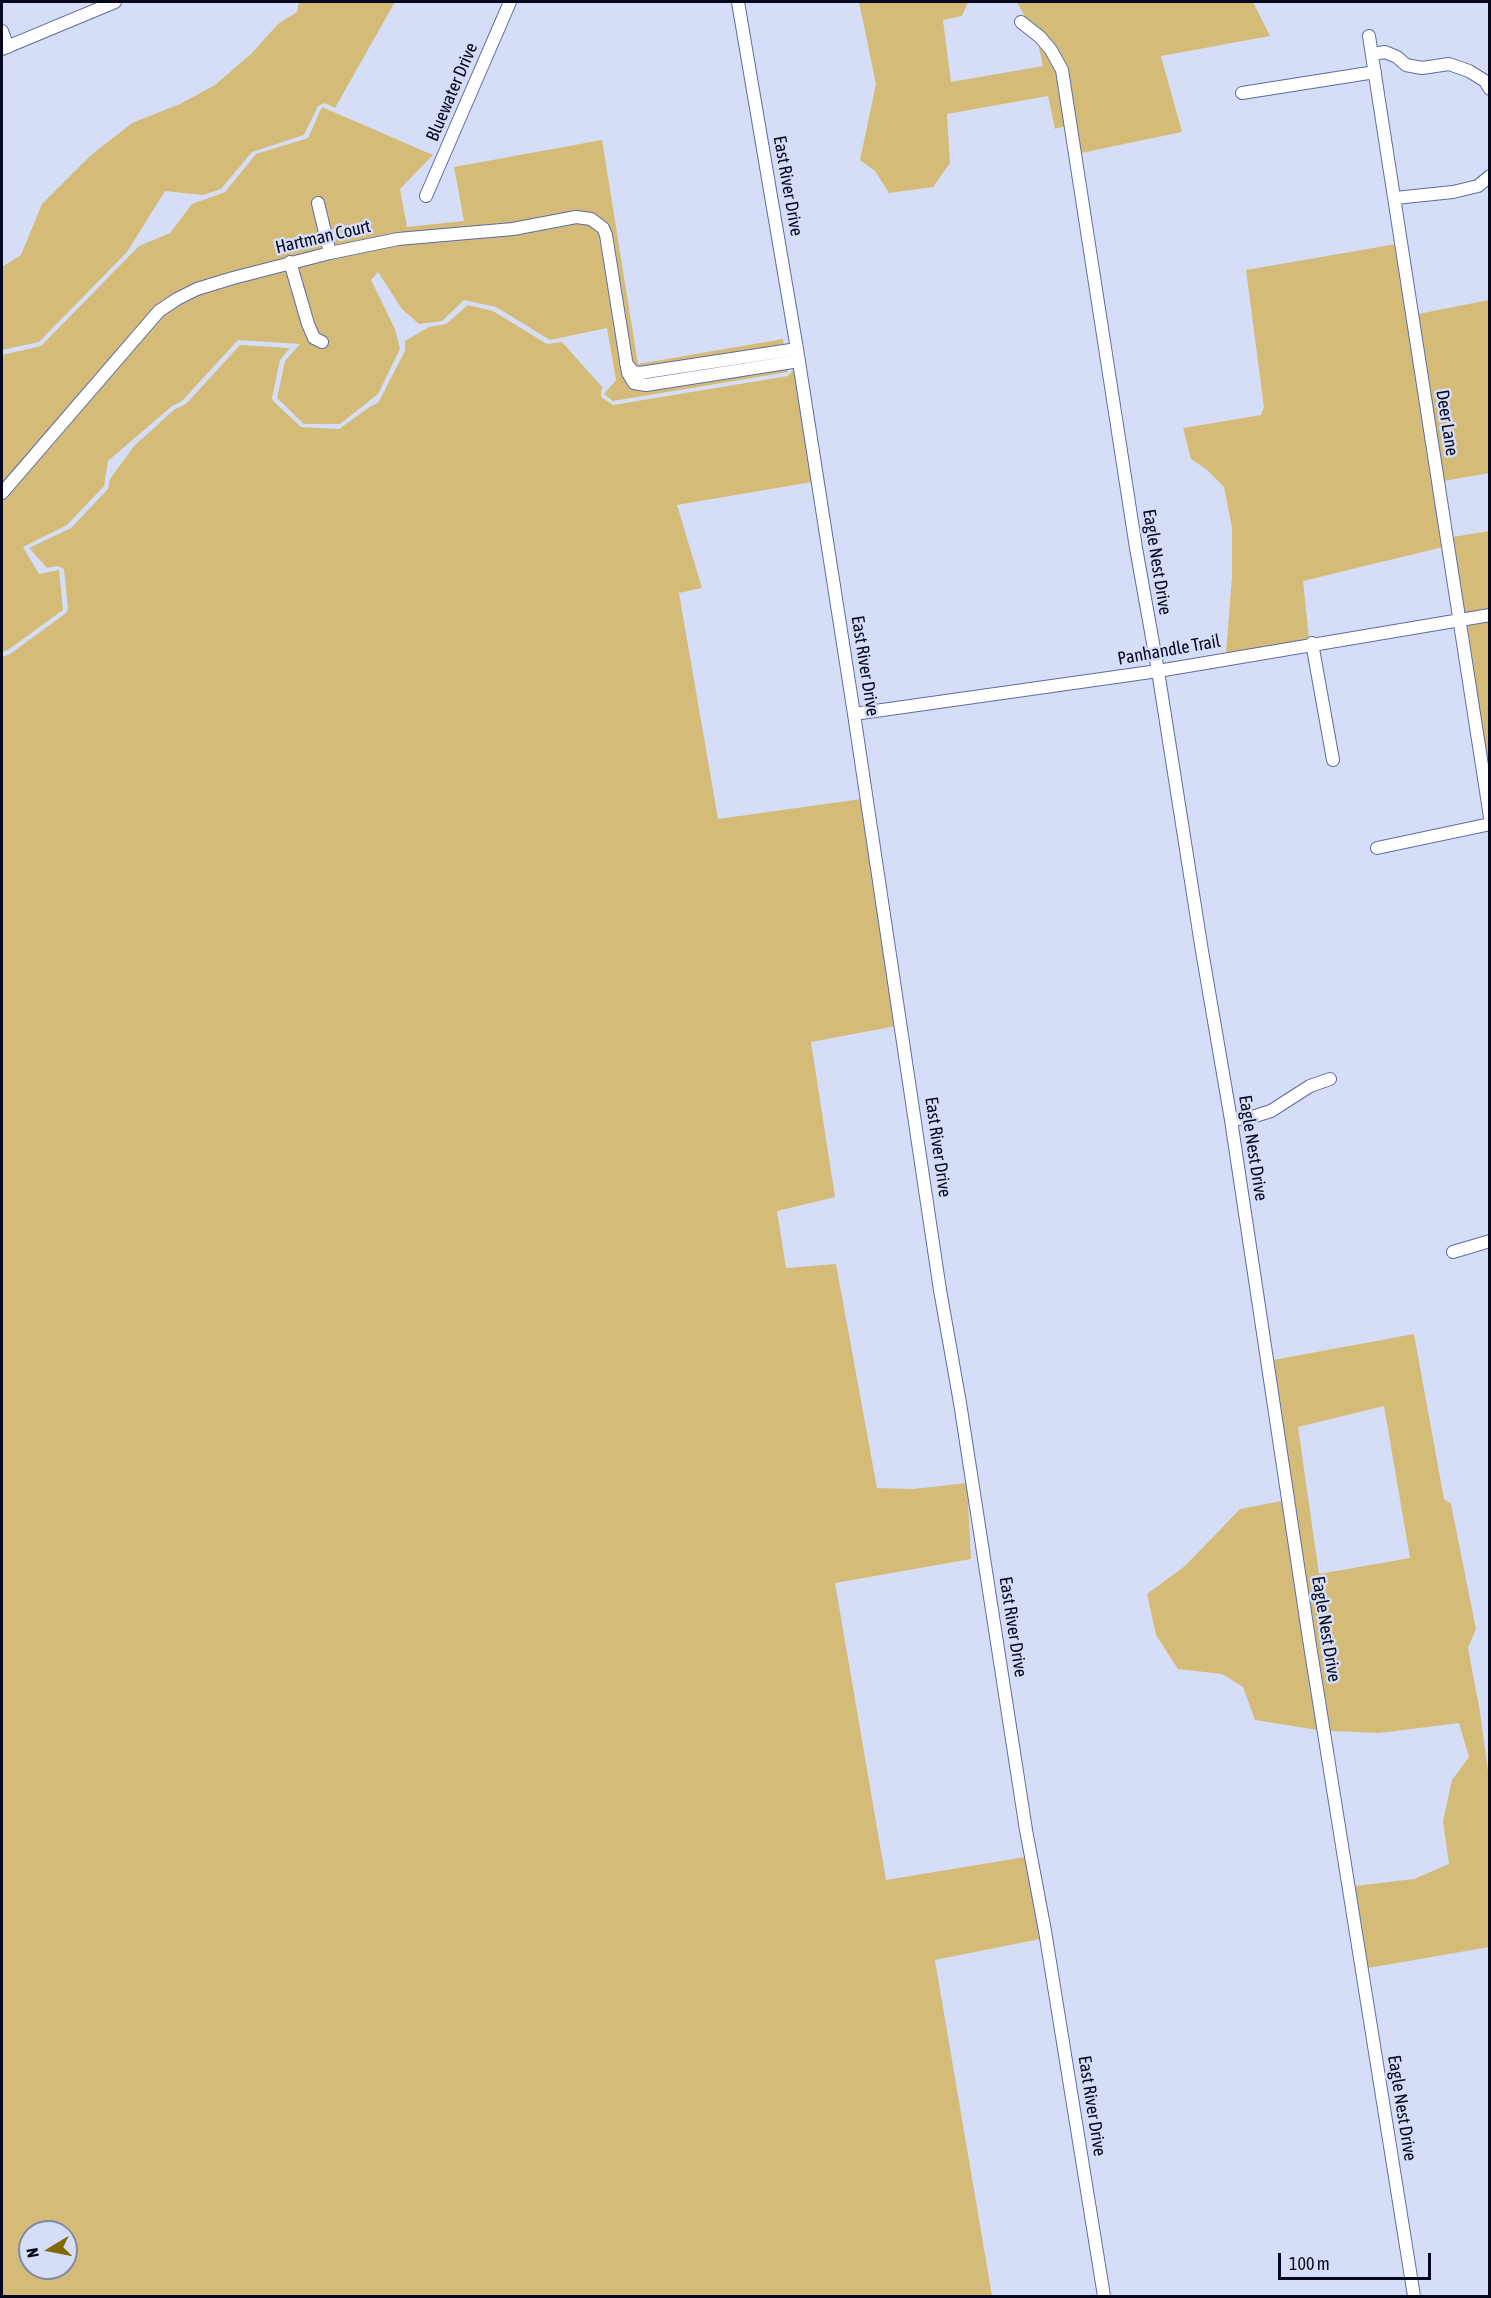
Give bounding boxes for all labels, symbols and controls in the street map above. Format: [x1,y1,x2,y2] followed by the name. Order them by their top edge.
[422,40,482,144] street label: Bluewater Drive
[769,134,807,238] street label: East River Drive
[273,216,373,258] street label: Hartman Court
[1431,389,1463,457] street label: Deer Lane
[1138,508,1176,616] street label: Eagle Nest Drive
[846,614,884,718] street label: East River Drive
[1116,630,1222,670] street label: Panhandle Trail
[1234,1094,1272,1202] street label: Eagle Nest Drive
[920,1095,956,1199] street label: East River Drive
[994,1575,1032,1679] street label: East River Drive
[1307,1575,1345,1683] street label: Eagle Nest Drive
[1073,2054,1111,2158] street label: East River Drive
[1383,2054,1421,2162] street label: Eagle Nest Drive
[18,2220,78,2280] north arrow
[1281,2241,1434,2279] scale bar
[23,2247,42,2259] text: N
[1289,2253,1330,2274] text: 100 m

